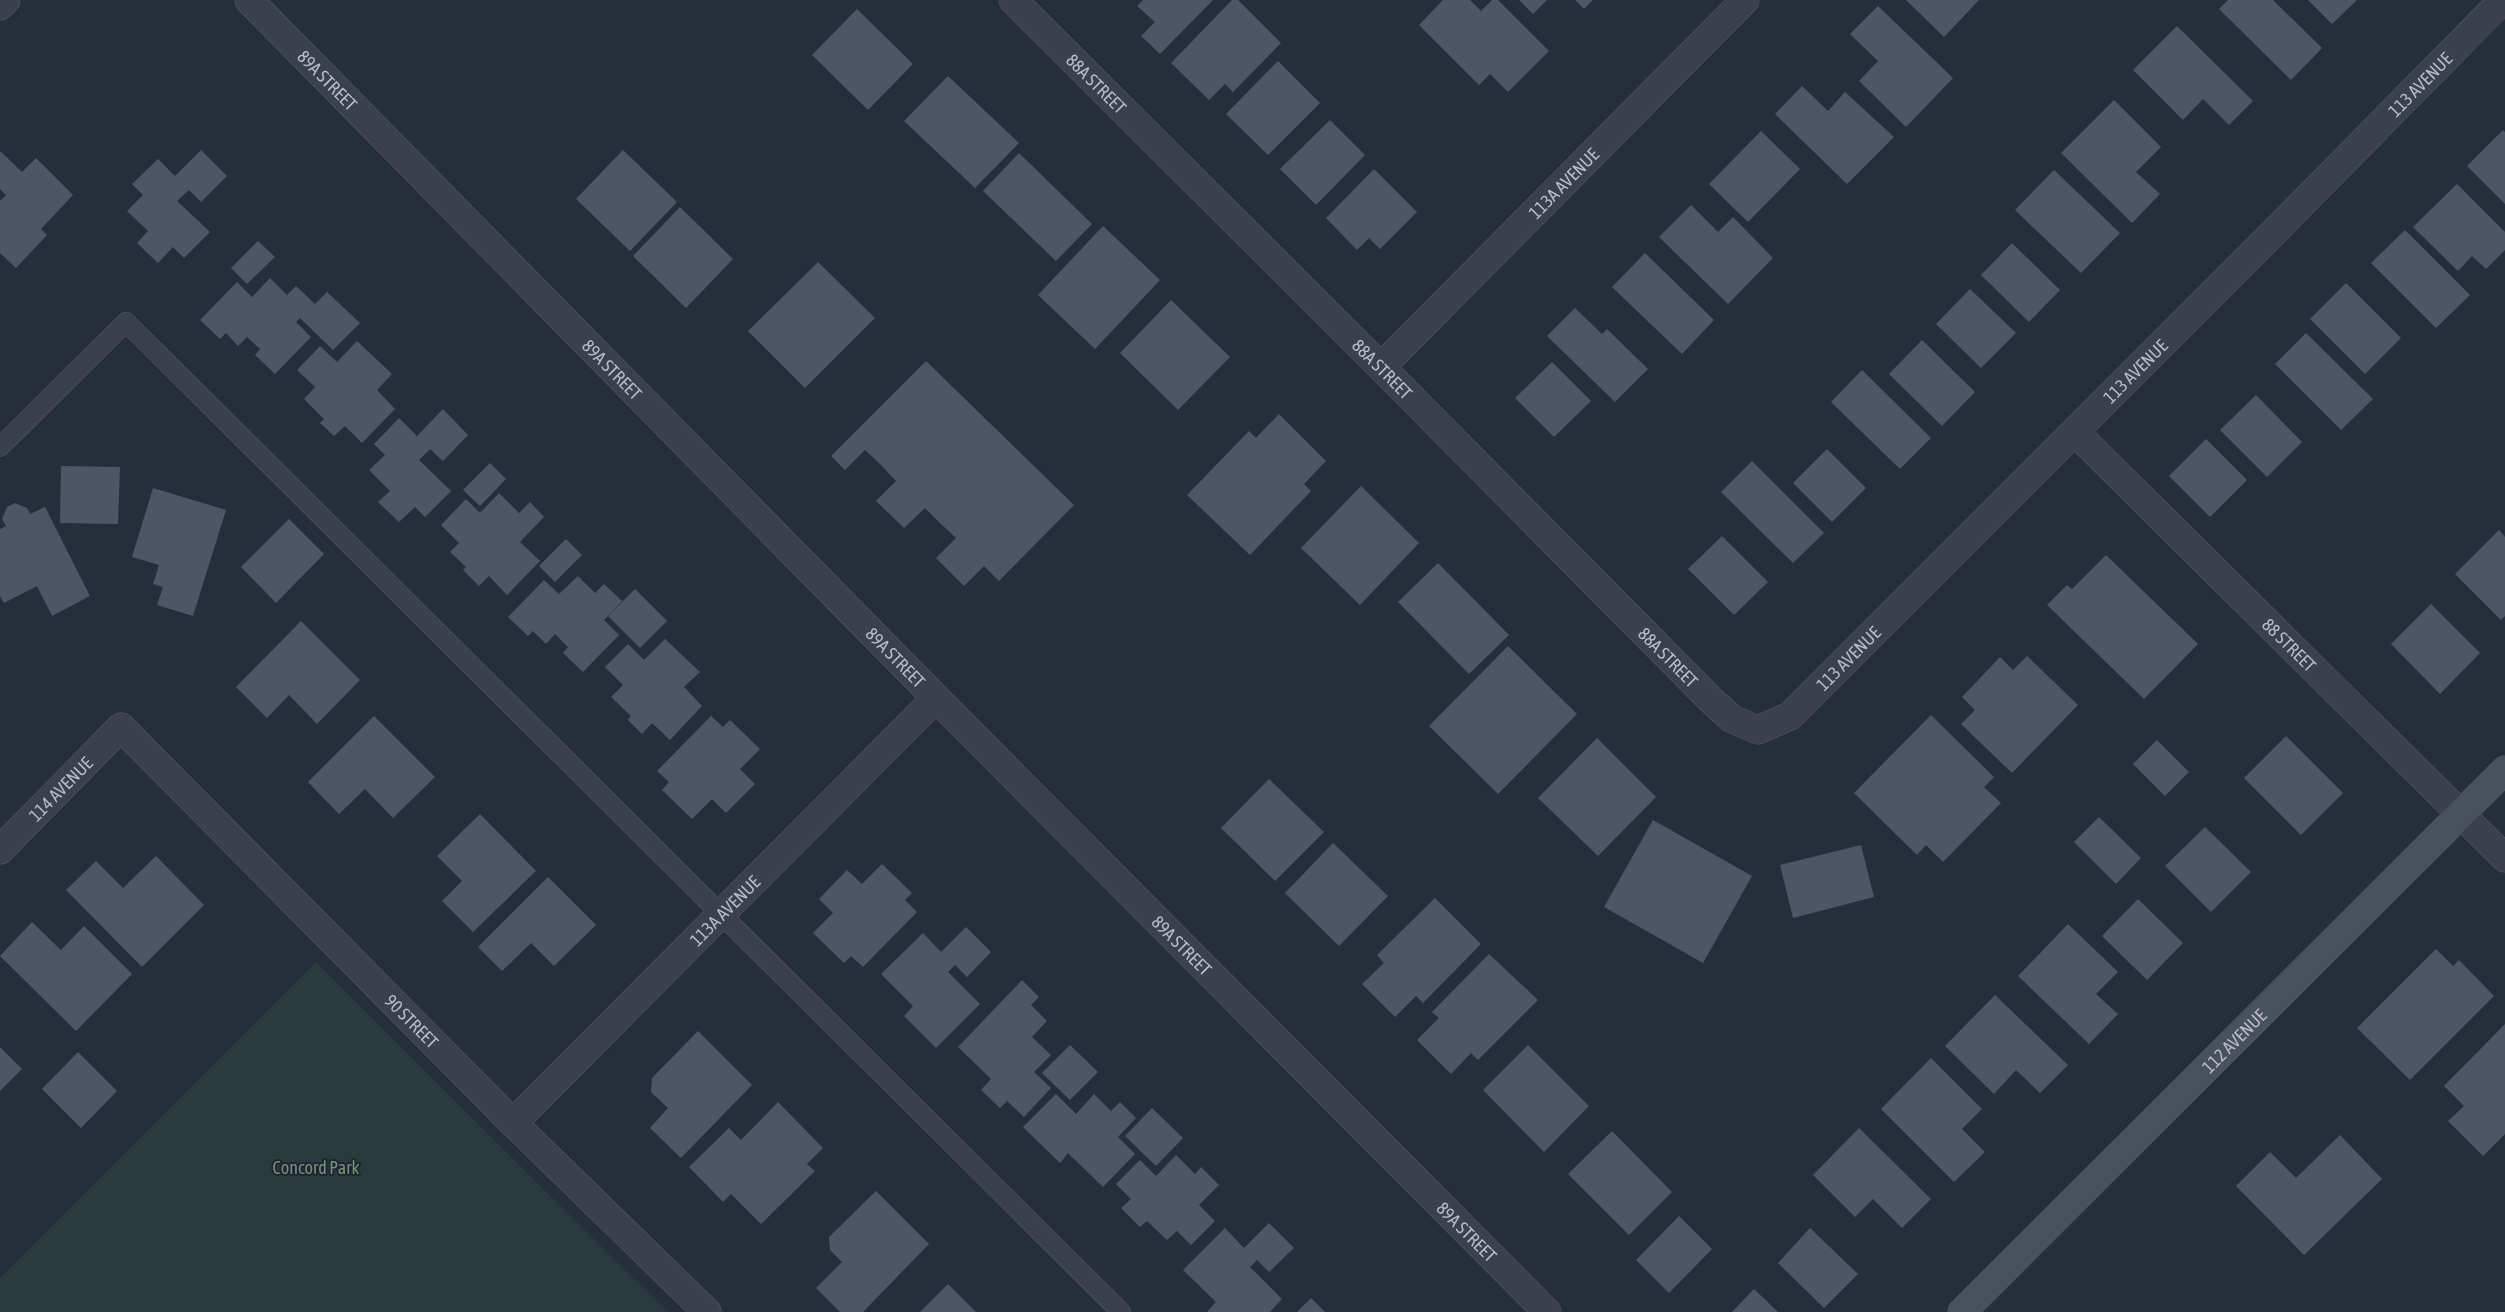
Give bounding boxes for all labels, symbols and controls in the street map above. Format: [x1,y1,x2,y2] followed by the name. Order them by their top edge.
[293,45,362,114] street label: 89A STREET
[2384,48,2456,121] street label: 113 AVENUE
[1062,49,1131,118] street label: 88A STREET
[1524,143,1603,223] street label: 113A AVENUE
[1348,334,1417,403] street label: 88A STREET
[2099,334,2172,407] street label: 113 AVENUE
[578,335,647,404] street label: 89A STREET
[2258,613,2321,676] street label: 88 STREET
[1812,621,1885,694] street label: 113 AVENUE
[862,623,930,692] street label: 89A STREET
[1634,623,1703,691] street label: 88A STREET
[24,752,97,825] street label: 114 AVENUE
[685,871,764,950] street label: 113A AVENUE
[1148,911,1216,980] street label: 89A STREET
[381,990,443,1052] street label: 90 STREET
[2197,1004,2270,1077] street label: 112 AVENUE
[273,1157,359,1178] park label: Concord Park
[1433,1197,1501,1266] street label: 89A STREET

